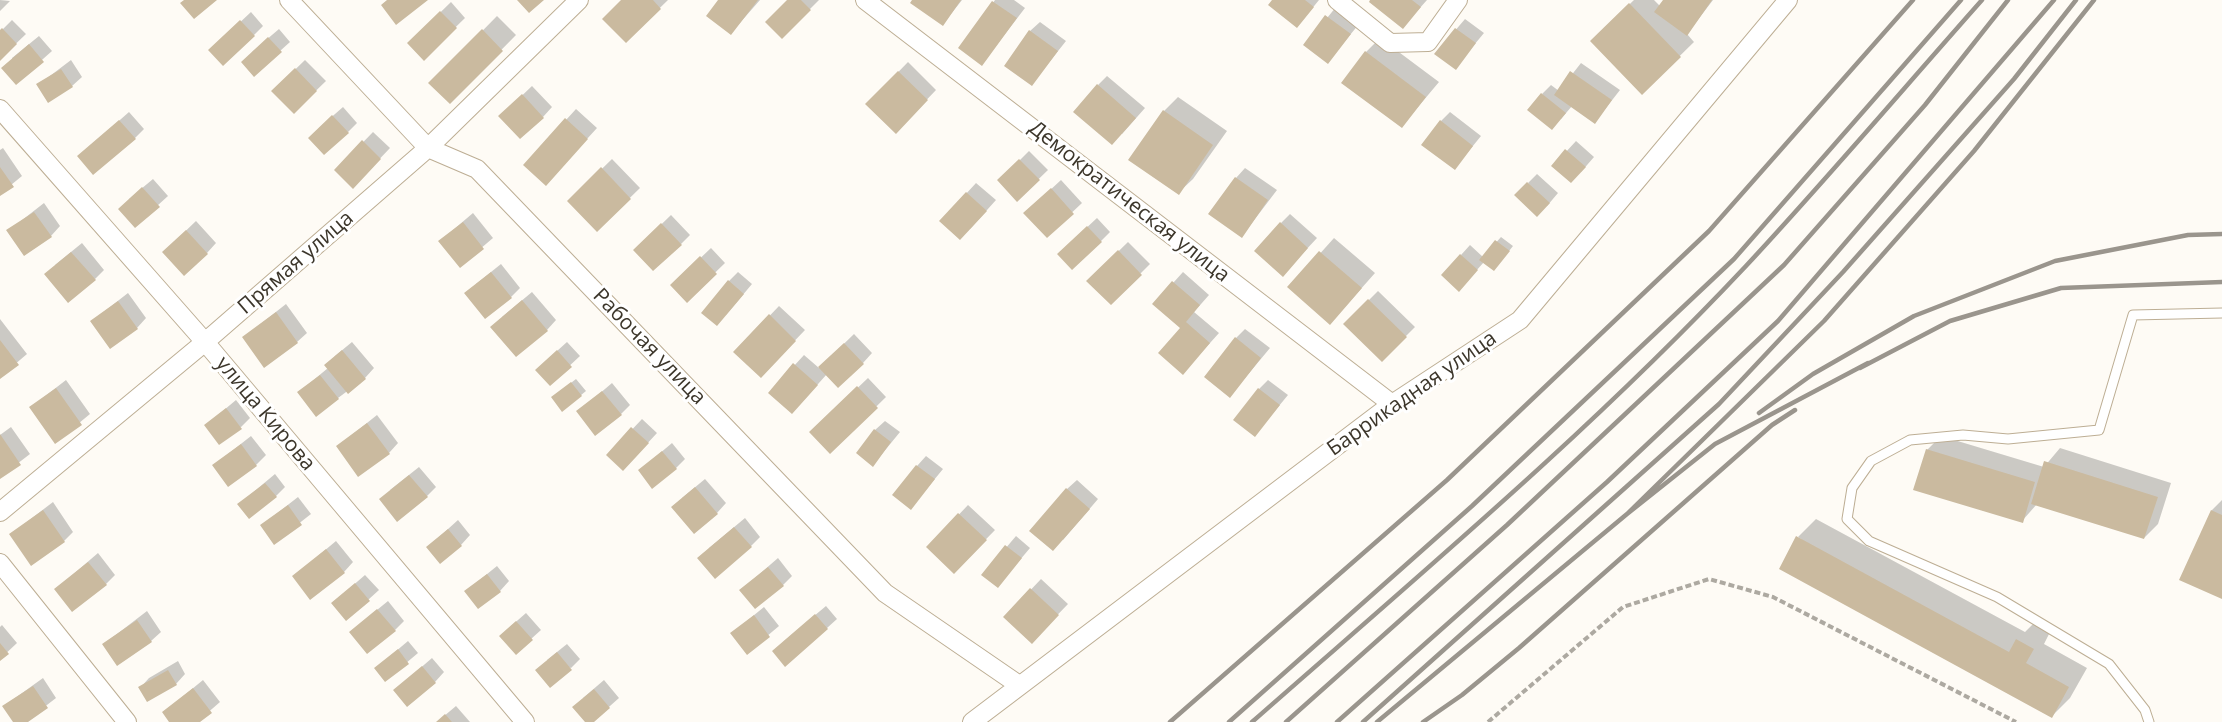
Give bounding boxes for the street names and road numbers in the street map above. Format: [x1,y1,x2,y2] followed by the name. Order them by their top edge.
[1024,116,1234,288] street label: Демократическая улица
[233,206,359,320] street label: Прямая улица
[587,284,711,410] street label: Рабочая улица
[1322,326,1502,462] street label: Баррикадная улица
[210,352,320,476] street label: улица Кирова

